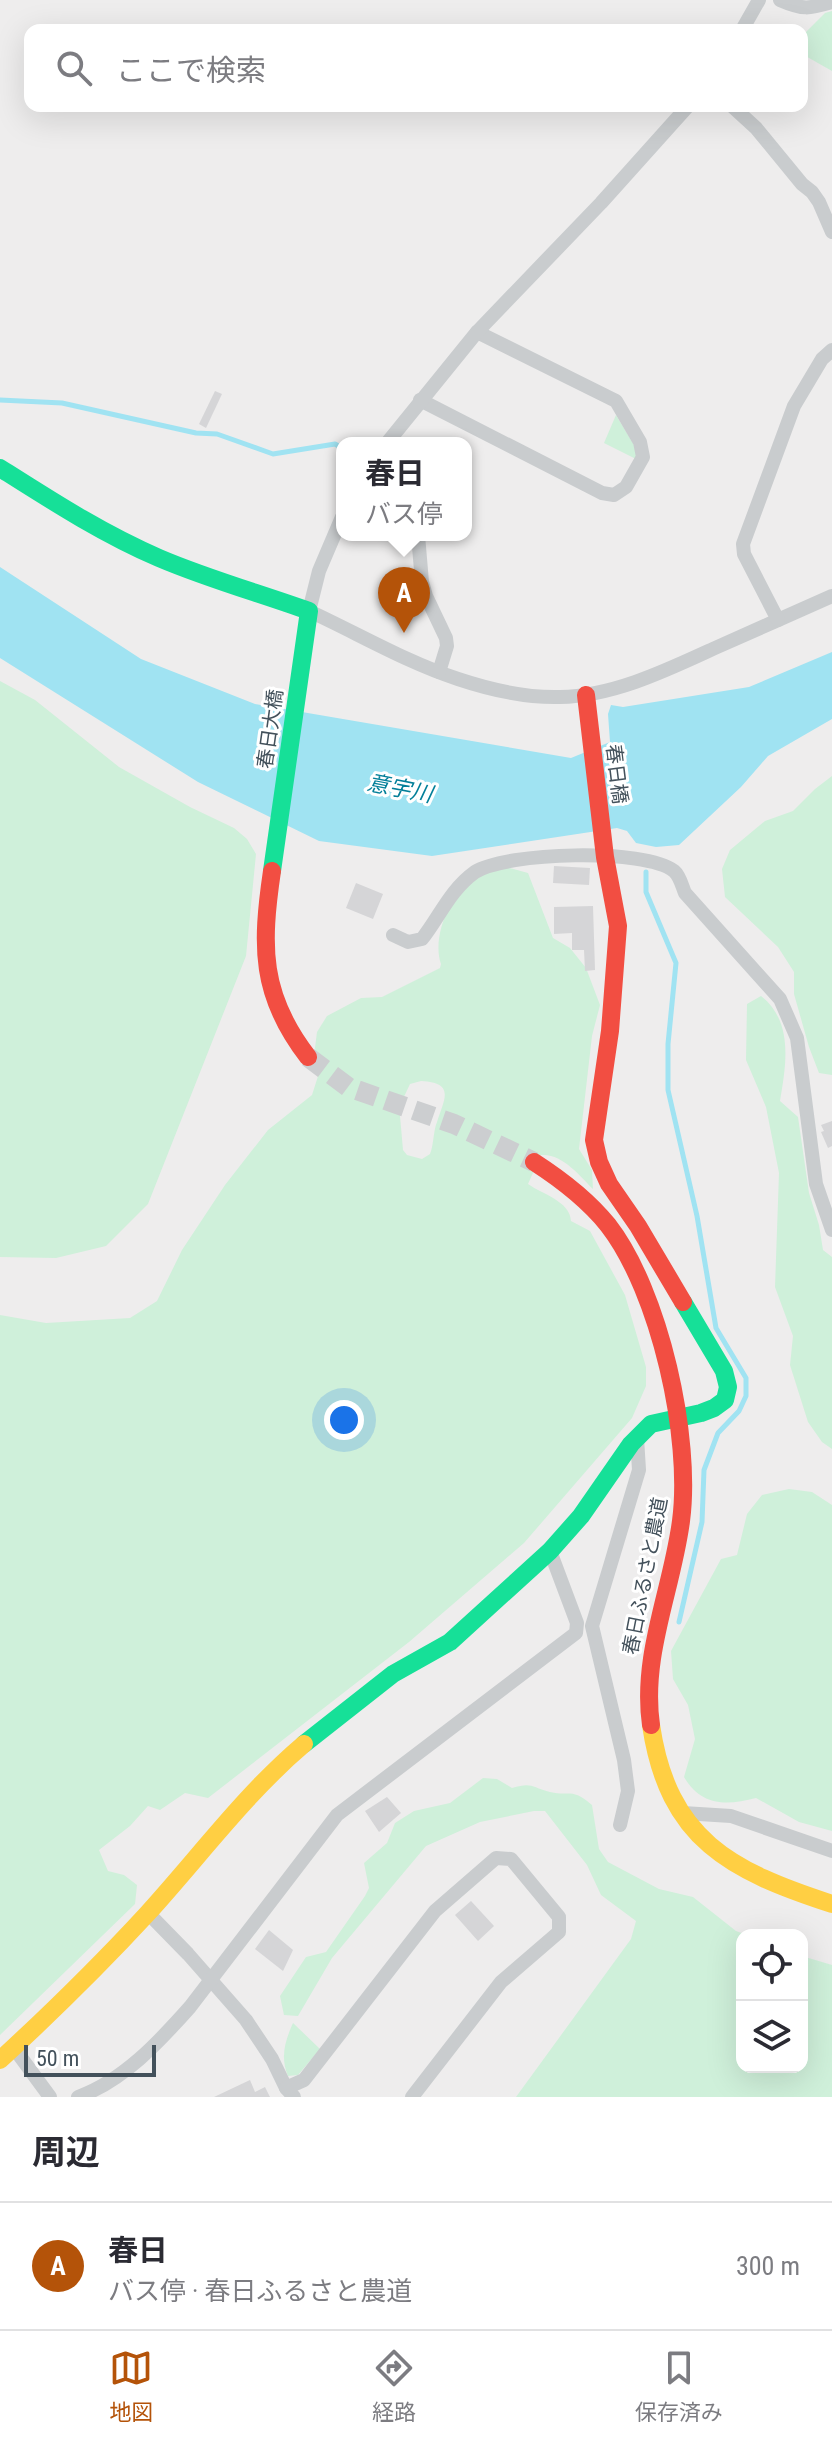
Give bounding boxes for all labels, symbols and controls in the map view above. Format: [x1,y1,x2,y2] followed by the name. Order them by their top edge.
[24,24,808,112] search box
[52,46,96,90] icon: search
[116,53,266,88] text: ここで検索
[336,437,472,541] popup
[365,456,425,491] text: 春日
[365,499,443,529] text: バス停
[378,567,430,633] pin: A
[253,688,287,770] street label: 春日大橋
[601,743,633,805] street label: 春日橋
[365,770,437,807] water label: 意宇川
[324,1400,364,1440] your location
[618,1495,672,1657] street label: 春日ふるさと農道
[736,1929,808,2073] map controls
[736,1929,808,2001] button: locate
[736,2001,808,2073] button: layers
[24,2041,156,2077] scale bar
[36,2046,79,2071] text: 50 m
[32,2132,100,2172] text: 周辺
[108,2233,168,2268] text: 春日
[50,2251,66,2281] text: A
[736,2251,800,2281] text: 300 m
[108,2276,412,2306] text: バス停 · 春日ふるさと農道
[109,2346,153,2426] tab: 地図
[372,2346,416,2426] tab: 経路
[635,2346,723,2426] tab: 保存済み

